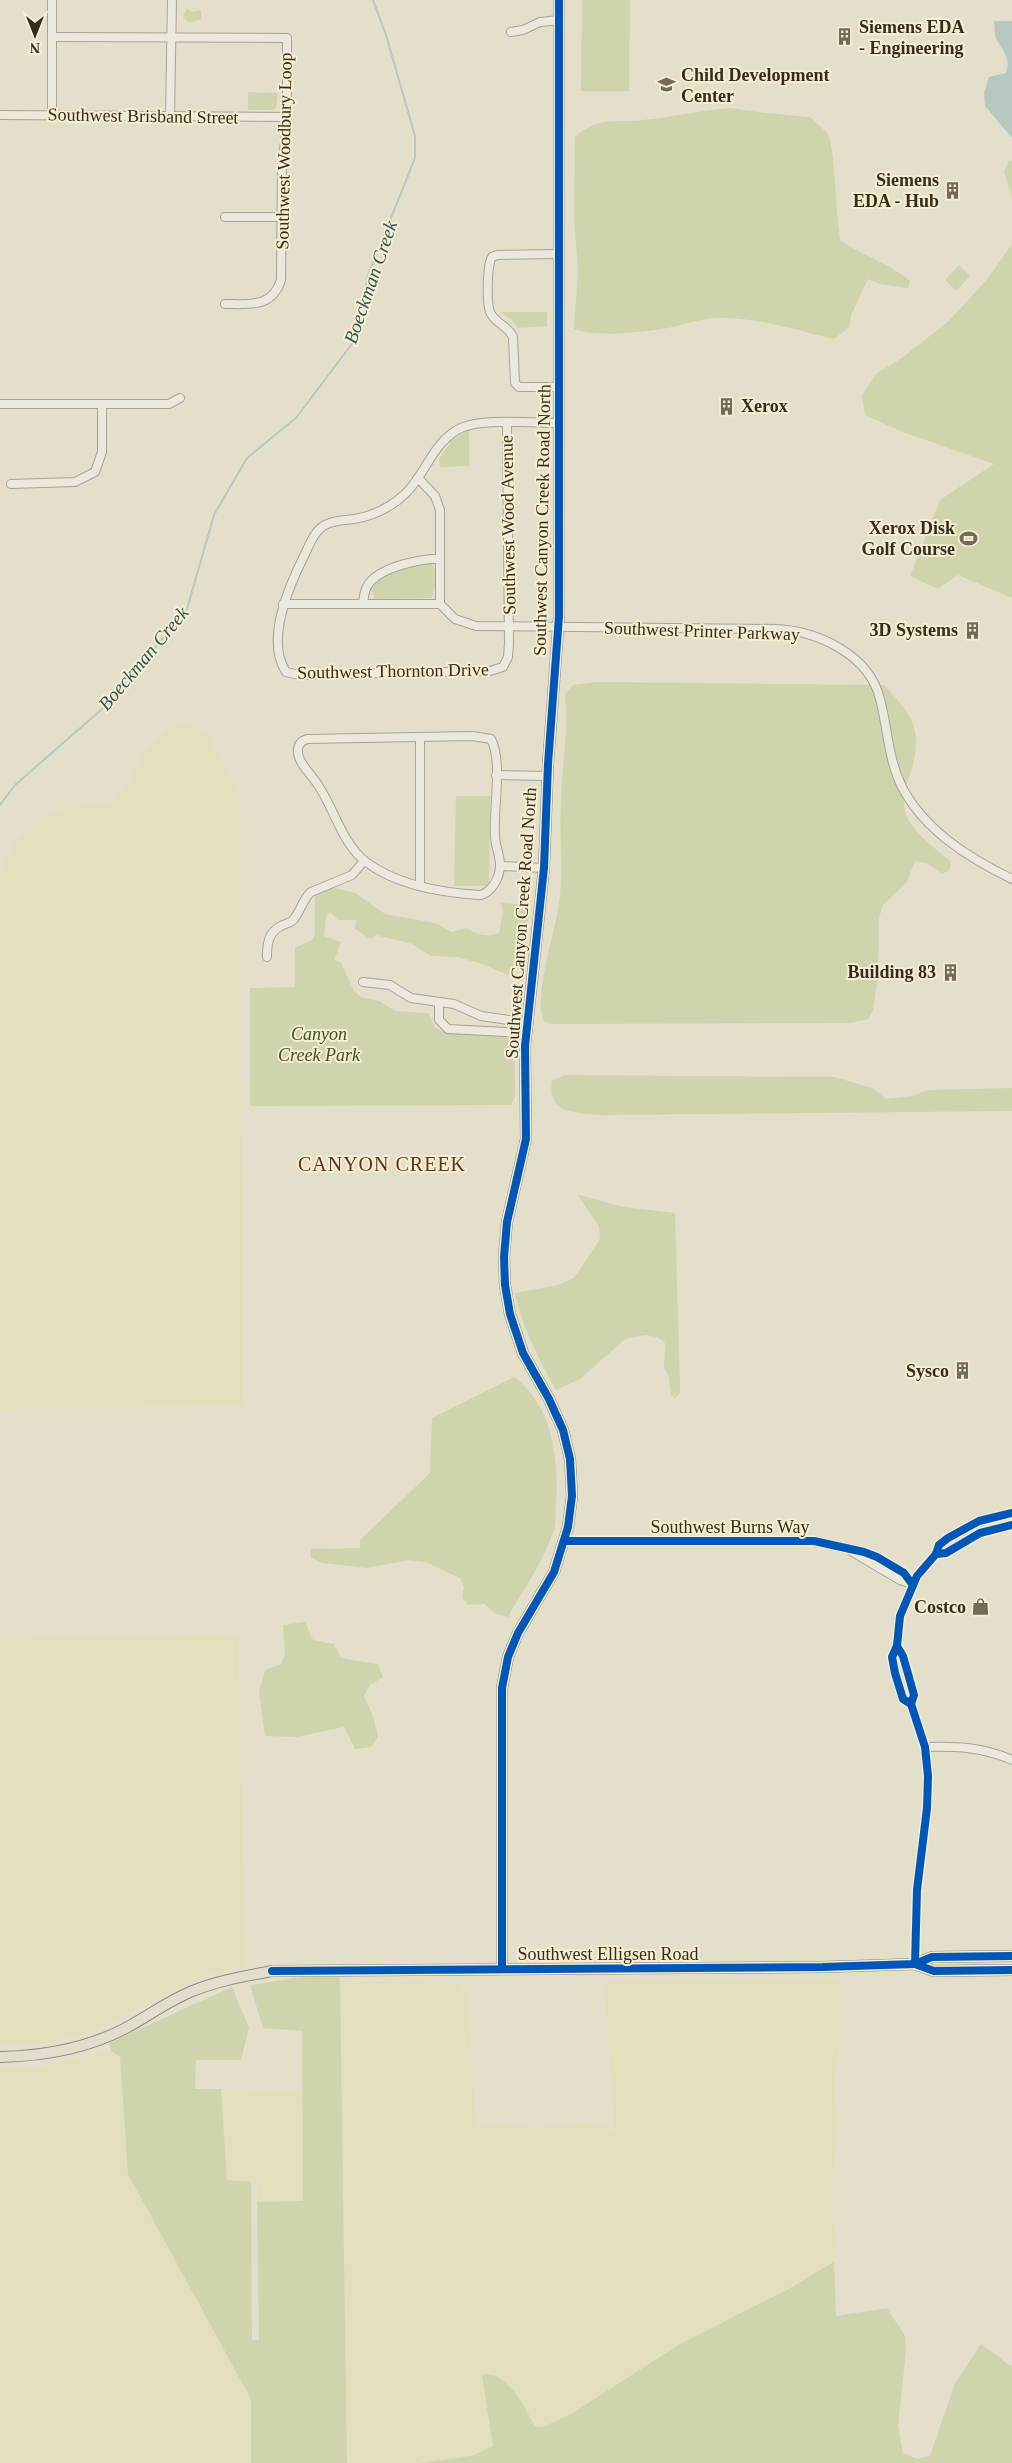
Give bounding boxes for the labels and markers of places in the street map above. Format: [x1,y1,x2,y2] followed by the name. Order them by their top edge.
[859,17,965,58] place label: Siemens EDA - Engineering
[835,27,855,47] building icon: Siemens EDA - Engineering
[681,65,830,106] place label: Child Development Center
[657,75,677,95] school or university icon: Child Development Center
[853,170,939,211] place label: Siemens EDA - Hub
[943,180,963,200] building icon: Siemens EDA - Hub
[717,396,737,416] building icon: Xerox
[741,396,788,416] place label: Xerox
[862,518,955,559] place label: Xerox Disk Golf Course
[959,528,979,548] sports icon: Xerox Disk Golf Course
[870,620,958,640] place label: 3D Systems
[962,620,982,640] building icon: 3D Systems
[847,962,936,982] place label: Building 83
[940,962,960,982] building icon: Building 83
[906,1361,949,1381] place label: Sysco
[953,1361,973,1381] building icon: Sysco
[914,1597,966,1617] place label: Costco
[970,1597,990,1617] shop icon: Costco

